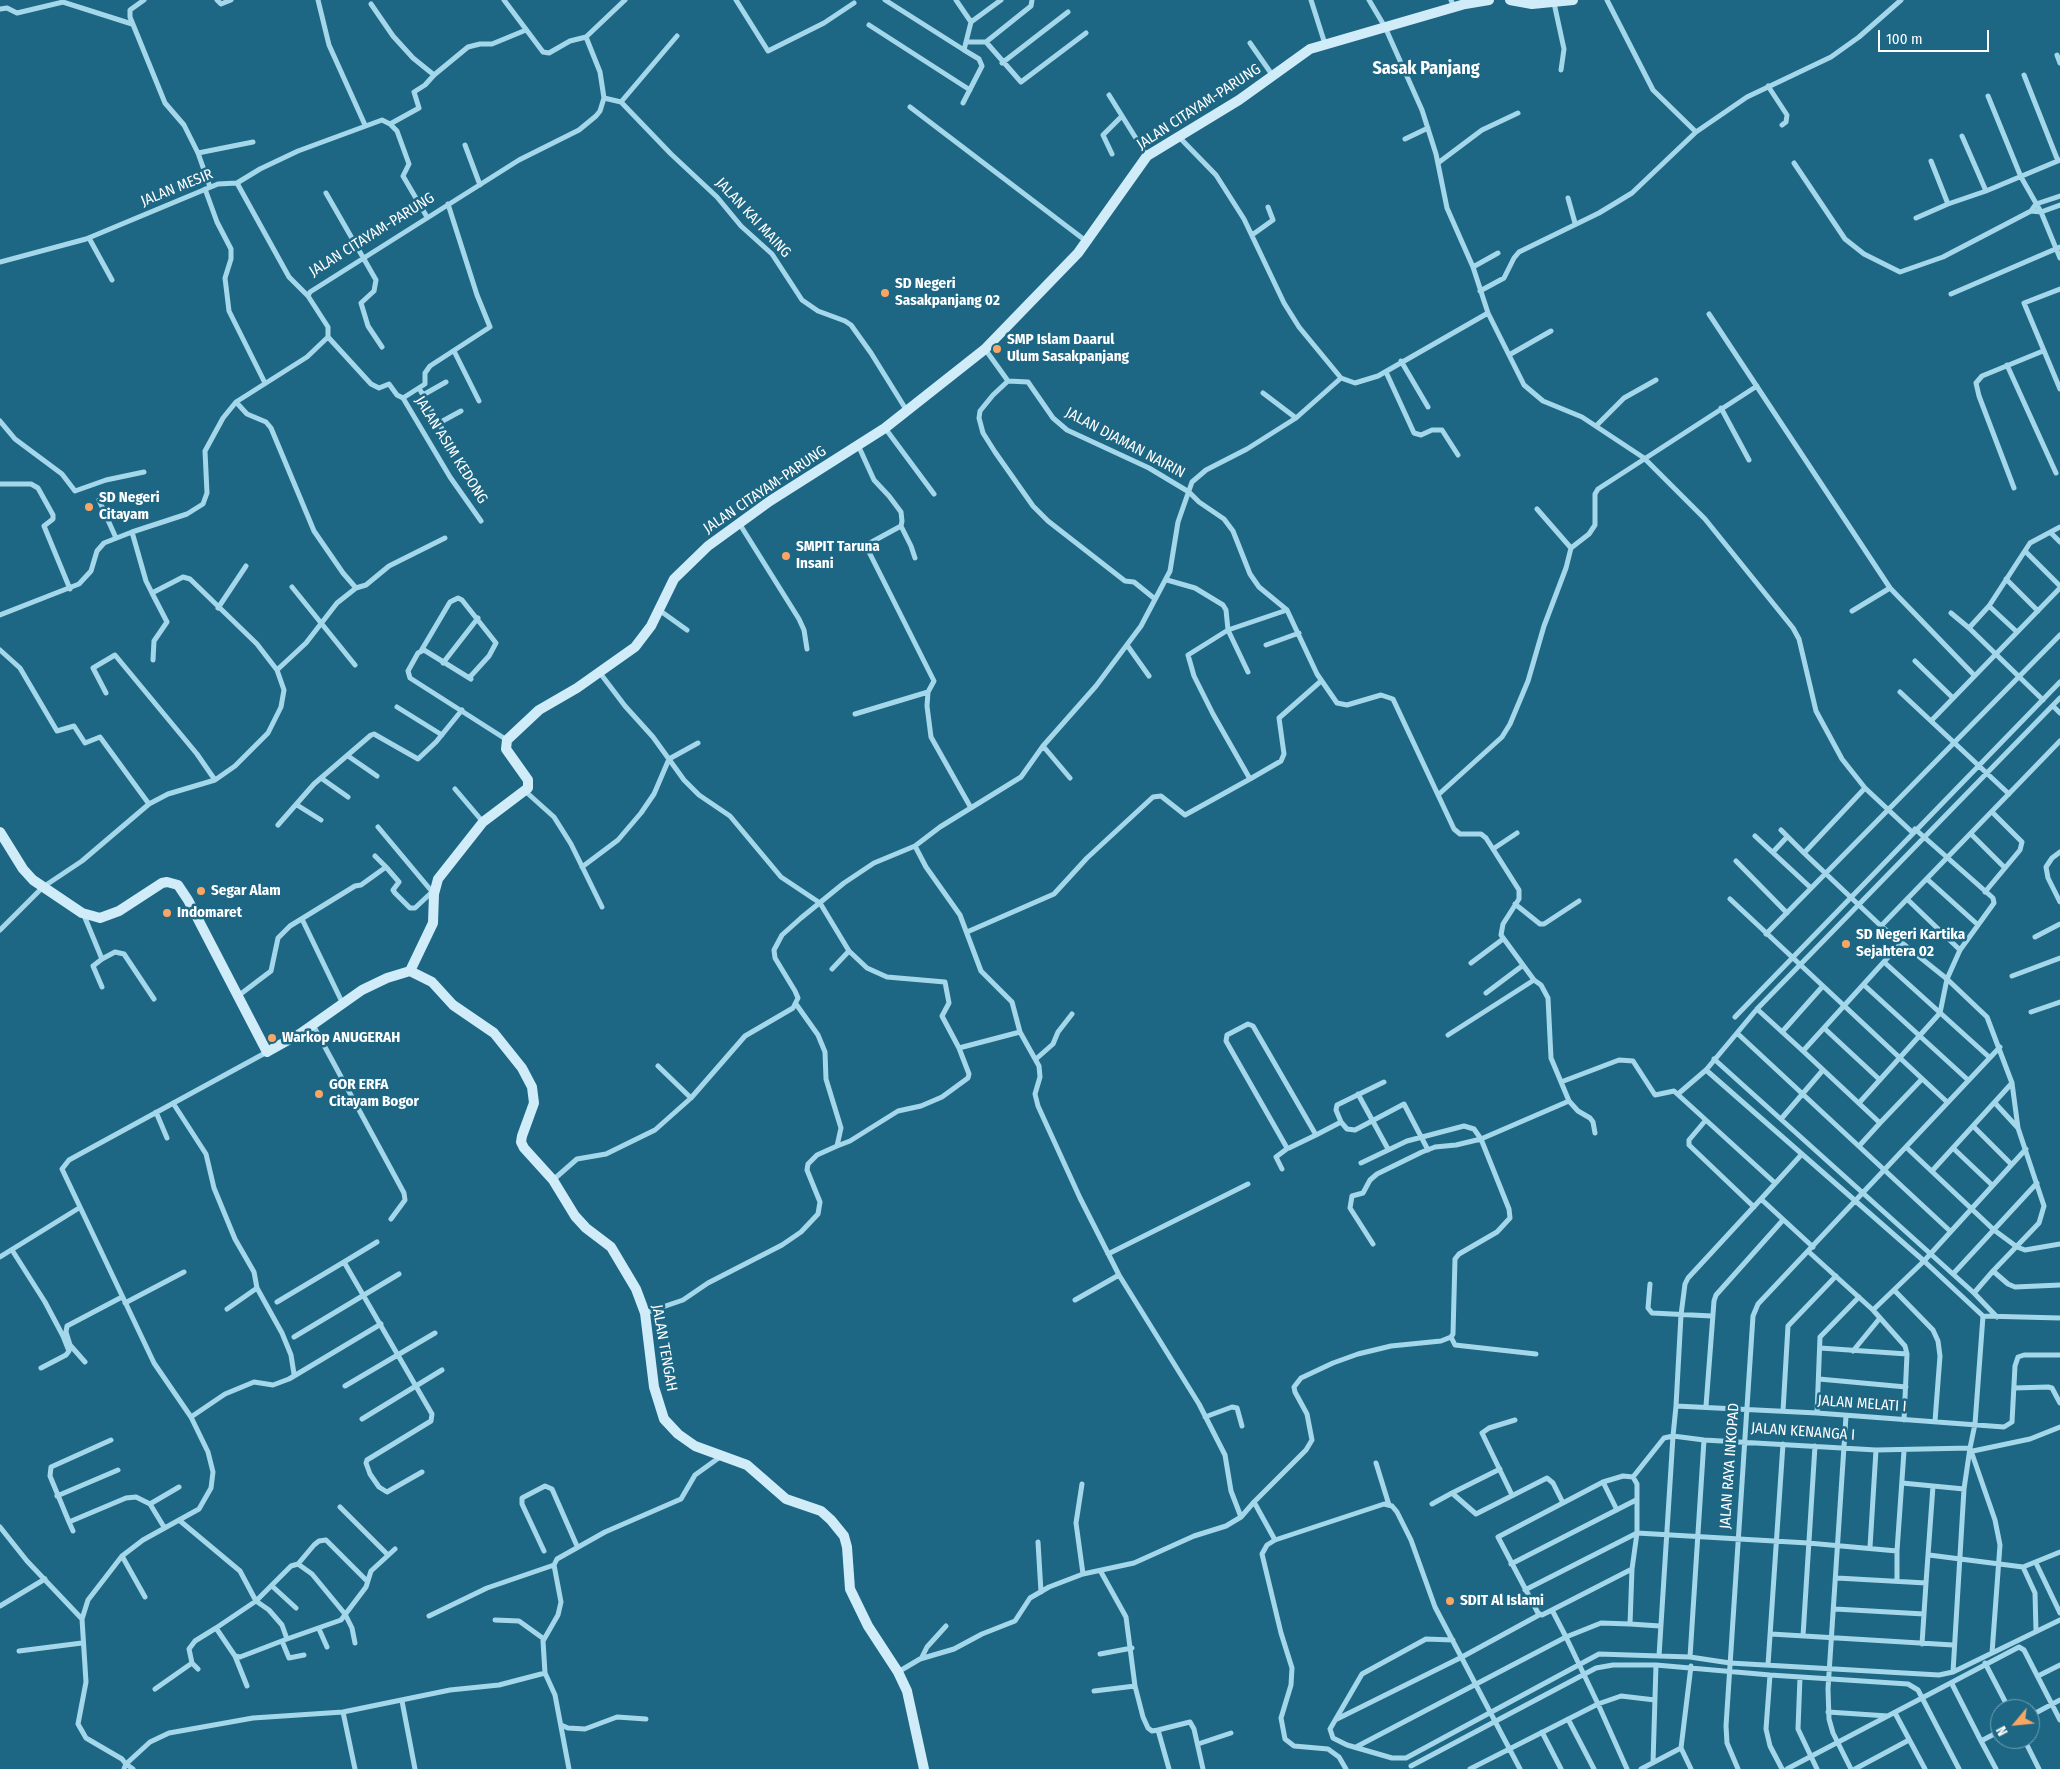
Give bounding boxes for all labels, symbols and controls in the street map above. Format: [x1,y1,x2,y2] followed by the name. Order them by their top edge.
[1880,20,1991,52] scale bar
[1886,30,1923,48] text: 100 m
[1372,58,1480,80] district label: Sasak Panjang
[1134,60,1264,154] street label: JALAN CITAYAM-PARUNG
[138,165,216,211] street label: JALAN MESIR
[711,174,795,262] street label: JALAN KAI MAING
[306,189,438,281] street label: JALAN CITAYAM-PARUNG
[895,275,1000,310] place label: SD Negeri Sasakpanjang 02
[879,287,891,299] marker: SD Negeri Sasakpanjang 02
[1007,331,1129,366] place label: SMP Islam Daarul Ulum Sasakpanjang
[991,343,1003,355] marker: SMP Islam Daarul Ulum Sasakpanjang
[411,393,491,507] street label: JALAN ASIM KEDONG
[1062,404,1188,482] street label: JALAN DJAMAN NAIRIN
[700,442,830,538] street label: JALAN CITAYAM-PARUNG
[99,489,160,524] place label: SD Negeri Citayam
[83,501,95,513] marker: SD Negeri Citayam
[796,538,880,573] place label: SMPIT Taruna Insani
[780,550,792,562] marker: SMPIT Taruna Insani
[211,882,281,900] place label: Segar Alam
[195,885,207,897] marker: Segar Alam
[177,904,242,922] place label: Indomaret
[161,907,173,919] marker: Indomaret
[1856,926,1965,961] place label: SD Negeri Kartika Sejahtera 02
[1840,938,1852,950] marker: SD Negeri Kartika Sejahtera 02
[282,1029,400,1047] place label: Warkop ANUGERAH
[266,1032,278,1044] marker: Warkop ANUGERAH
[329,1076,419,1111] place label: GOR ERFA Citayam Bogor
[313,1088,325,1100] marker: GOR ERFA Citayam Bogor
[648,1303,680,1393] street label: JALAN TENGAH
[1817,1392,1907,1416] street label: JALAN MELATI I
[1717,1402,1743,1530] street label: JALAN RAYA INKOPAD
[1750,1419,1856,1445] street label: JALAN KENANGA I
[1460,1592,1544,1610] place label: SDIT Al Islami
[1444,1595,1456,1607] marker: SDIT Al Islami
[1990,1699,2040,1749] north arrow
[1993,1723,2012,1739] text: N

